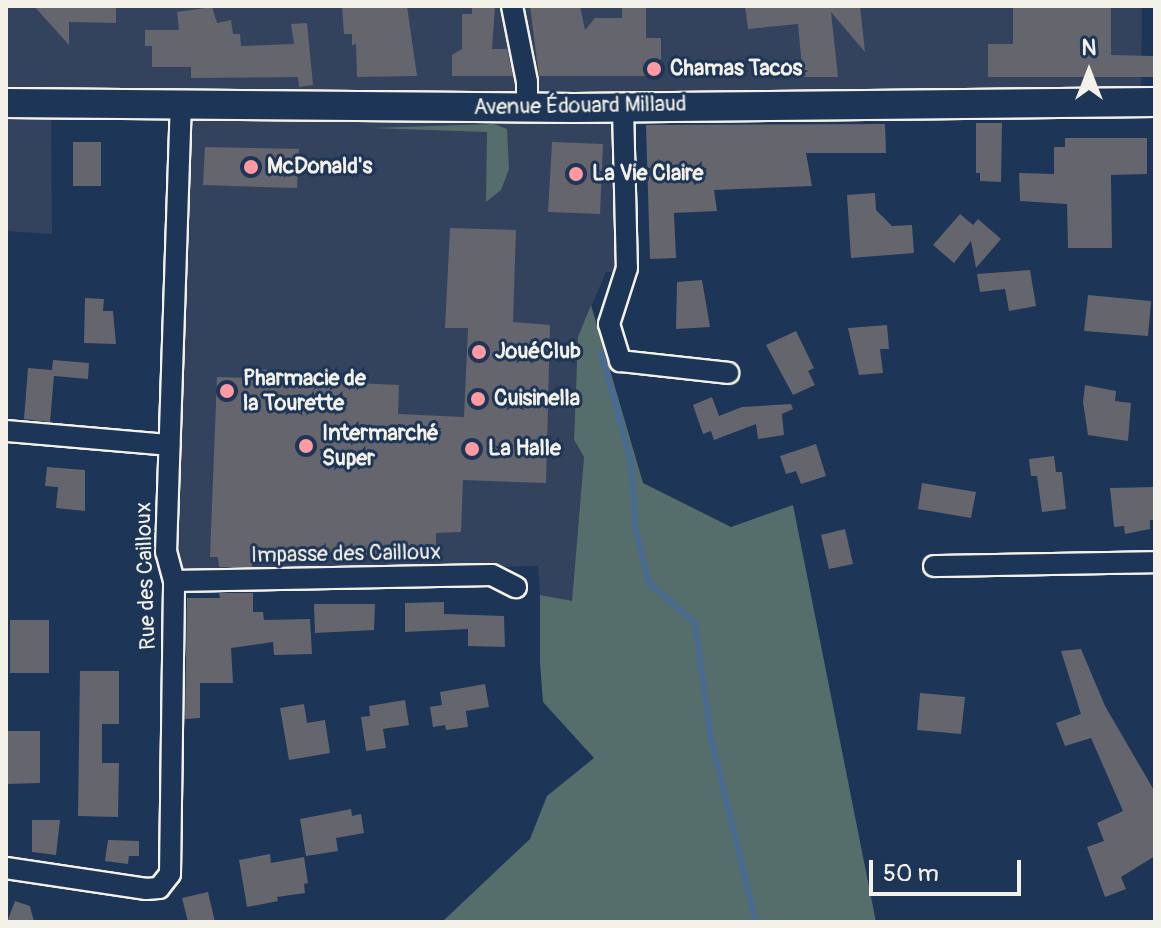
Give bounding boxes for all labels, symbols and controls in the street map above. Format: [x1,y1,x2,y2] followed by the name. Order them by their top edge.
[1049,32,1129,112] north arrow
[1082,34,1096,62] text: N
[670,56,802,82] place label: Chamas Tacos
[645,60,663,78] marker: Chamas Tacos
[473,91,687,121] street label: Avenue Édouard Millaud
[267,154,372,180] place label: McDonald's
[242,158,260,176] marker: McDonald's
[592,161,703,187] place label: La Vie Claire
[567,165,585,183] marker: La Vie Claire
[495,339,581,365] place label: JouéClub
[470,343,488,361] marker: JouéClub
[243,365,366,416] place label: Pharmacie de la Tourette
[218,382,236,400] marker: Pharmacie de la Tourette
[494,386,580,412] place label: Cuisinella
[469,390,487,408] marker: Cuisinella
[322,420,439,472] place label: Intermarché Super
[488,436,561,462] place label: La Halle
[297,437,315,455] marker: Intermarché Super
[463,440,481,458] marker: La Halle
[130,502,162,650] street label: Rue des Cailloux
[251,539,441,569] street label: Impasse des Cailloux
[873,844,1025,894] scale bar
[883,859,939,888] text: 50 m

